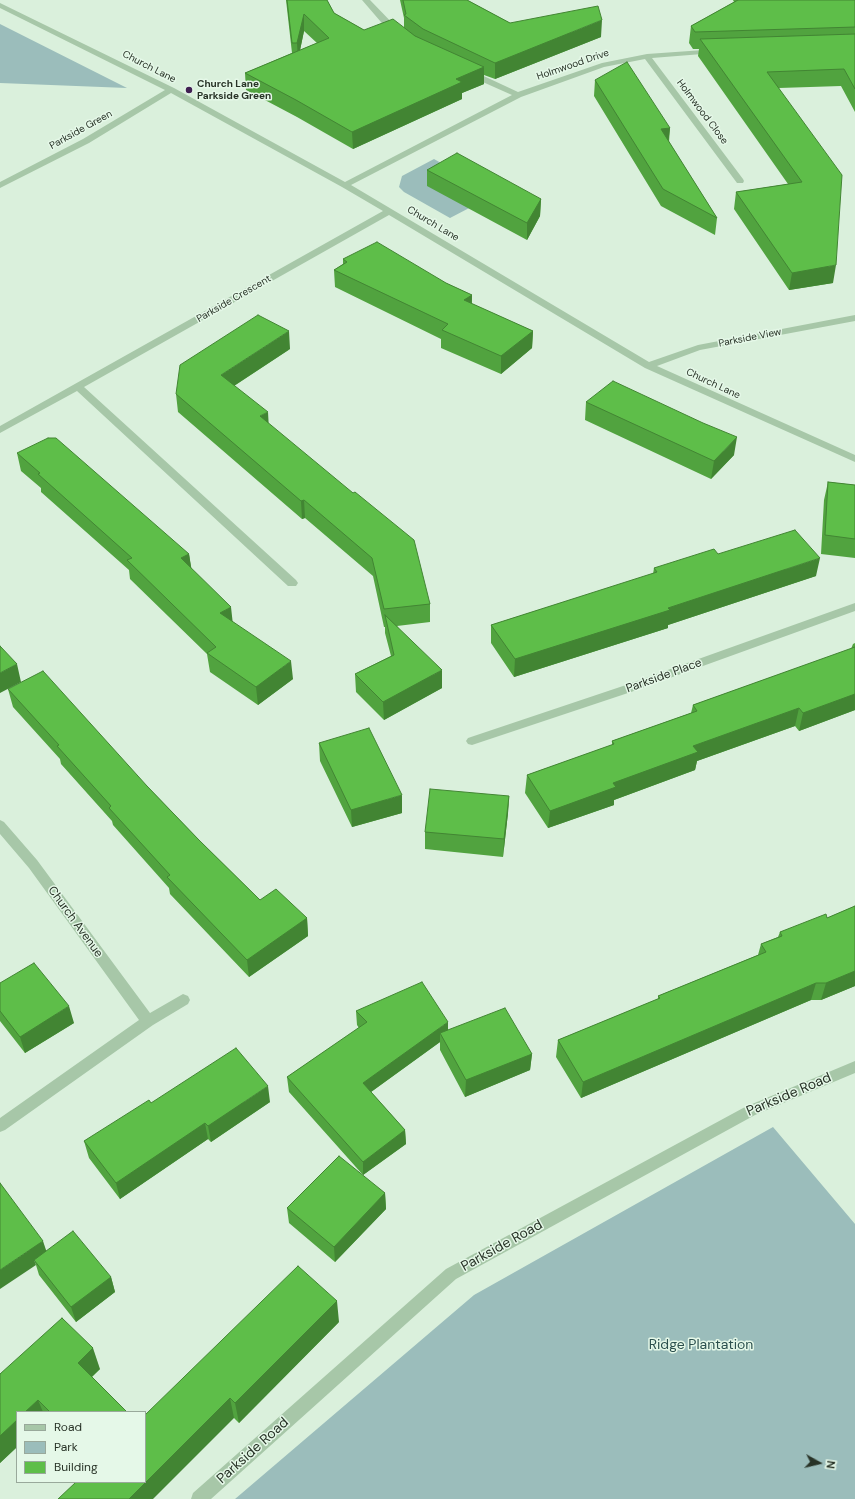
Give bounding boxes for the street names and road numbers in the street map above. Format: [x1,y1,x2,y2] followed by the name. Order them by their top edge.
[535,47,611,83] street label: Holmwood Drive
[120,48,178,86] street label: Church Lane
[674,77,730,147] street label: Holmwood Close
[48,108,114,152] street label: Parkside Green
[405,204,461,244] street label: Church Lane
[195,273,273,325] street label: Parkside Crescent
[718,326,782,350] street label: Parkside View
[684,366,742,402] street label: Church Lane
[624,656,704,696] street label: Parkside Place
[44,884,106,960] street label: Church Avenue
[744,1070,834,1120] street label: Parkside Road
[458,1217,546,1275] street label: Parkside Road
[214,1414,292,1488] street label: Parkside Road

